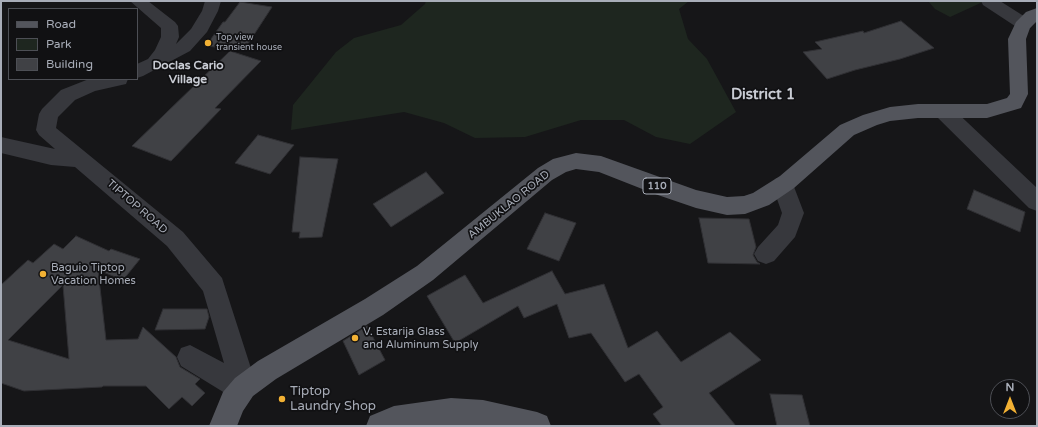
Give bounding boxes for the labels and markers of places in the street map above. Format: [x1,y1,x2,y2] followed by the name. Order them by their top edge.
[216,33,282,54] place label: Top view transient house
[203,38,213,48] marker: Top view transient house
[51,261,136,287] place label: Baguio Tiptop Vacation Homes
[38,269,48,279] marker: Baguio Tiptop Vacation Homes
[363,325,478,351] place label: V. Estarija Glass and Aluminum Supply
[350,333,360,343] marker: V. Estarija Glass and Aluminum Supply
[290,384,376,415] place label: Tiptop Laundry Shop
[277,394,287,404] marker: Tiptop Laundry Shop

